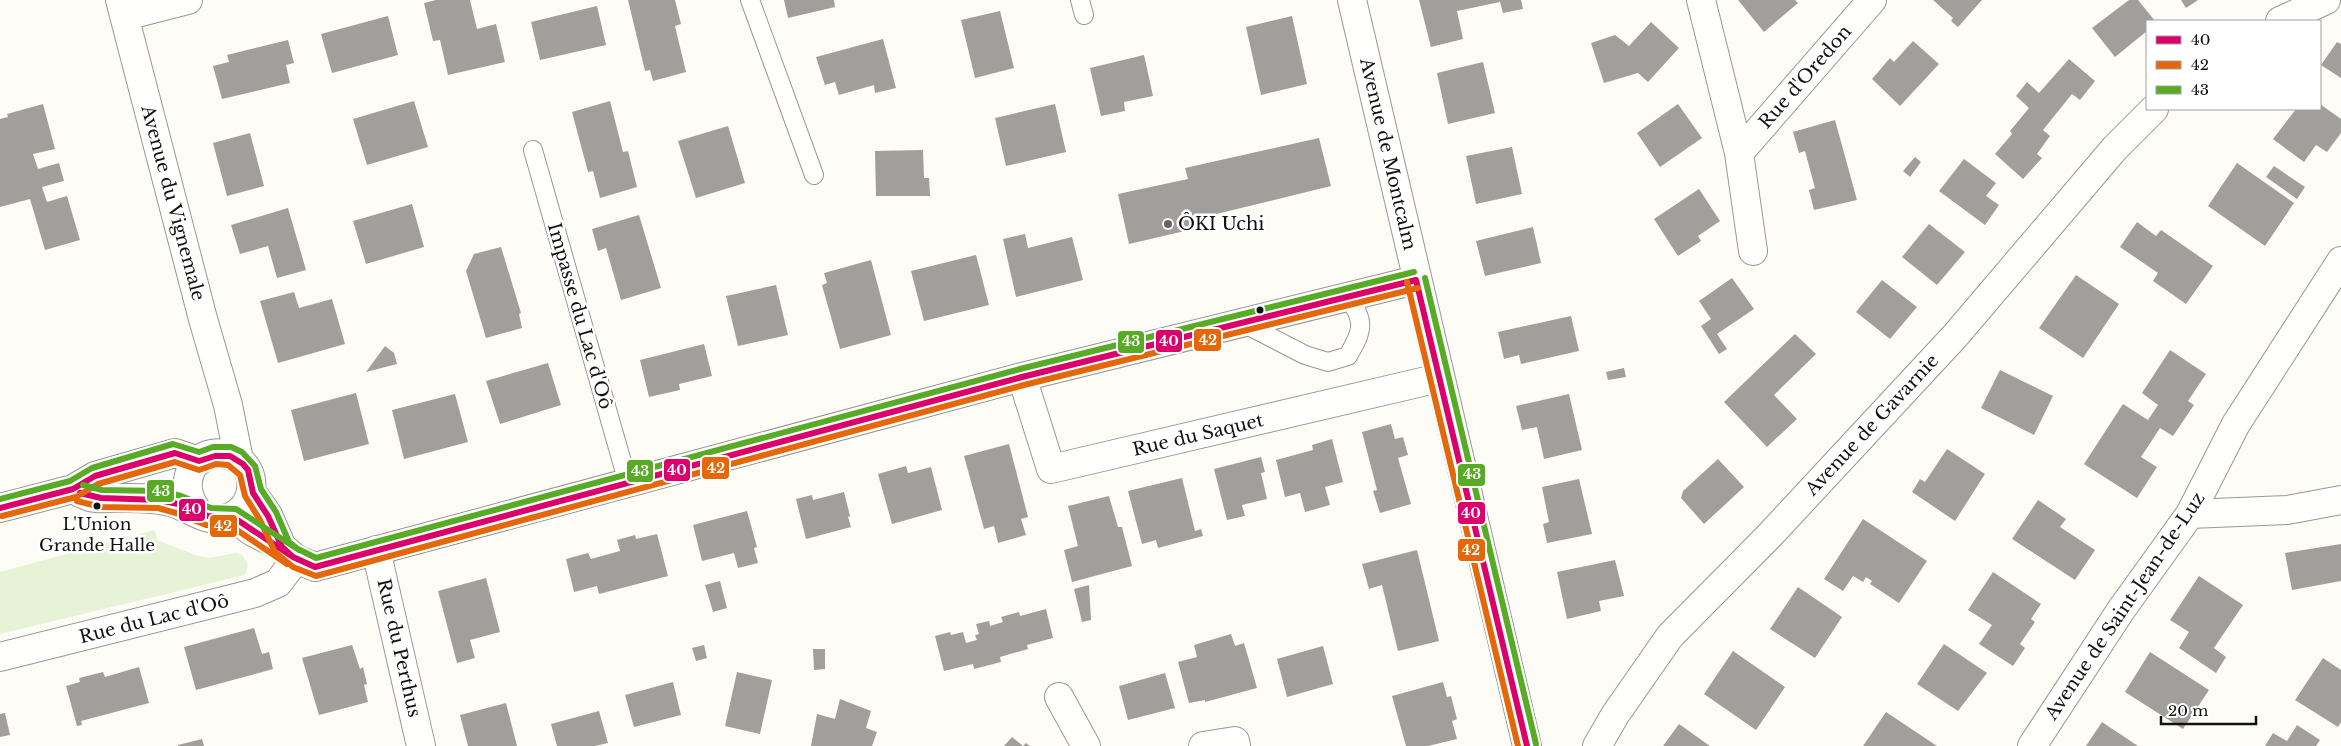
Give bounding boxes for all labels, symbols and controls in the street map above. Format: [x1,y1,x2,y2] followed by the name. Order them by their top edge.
[2146,20,2321,110] legend
[1754,21,1856,133] street label: Rue d'Oredon
[2191,30,2211,49] text: 40
[1355,55,1421,252] street label: Avenue de Montcalm
[2191,55,2209,74] text: 42
[2191,80,2209,99] text: 43
[136,102,210,303] street label: Avenue du Vignemale
[1178,212,1264,235] place label: ÔKI Uchi
[1162,218,1174,230] marker: ÔKI Uchi
[543,220,617,412] street label: Impasse du Lac d'Oô
[1255,305,1265,315] unlabelled marker
[1193,328,1222,352] line badge: 42
[1155,329,1183,353] line badge: 40
[1117,330,1145,354] line badge: 43
[1199,331,1217,349] text: 42
[1122,332,1140,350] text: 43
[1159,332,1179,350] text: 40
[1800,350,1943,501] street label: Avenue de Gavarnie
[1130,409,1266,461] street label: Rue du Saquet
[701,456,730,480] line badge: 42
[663,458,691,482] line badge: 40
[626,459,654,483] line badge: 43
[707,459,725,477] text: 42
[667,461,687,479] text: 40
[631,462,649,480] text: 43
[1457,463,1486,487] line badge: 43
[1463,465,1481,483] text: 43
[146,479,175,503] line badge: 43
[152,482,170,500] text: 43
[2040,488,2210,725] street label: Avenue de Saint-Jean-de-Luz
[178,498,206,522] line badge: 40
[182,500,202,518] text: 40
[92,501,102,511] marker: L'Union Grande Halle
[1457,501,1486,525] line badge: 40
[1461,504,1481,522] text: 40
[39,514,155,556] place label: L'Union Grande Halle
[209,514,238,538] line badge: 42
[214,517,232,535] text: 42
[1457,538,1486,562] line badge: 42
[1462,541,1480,559] text: 42
[372,577,426,719] street label: Rue du Perthus
[77,590,231,648] street label: Rue du Lac d'Oô
[2161,694,2256,726] scale bar
[2168,701,2208,720] text: 20 m

